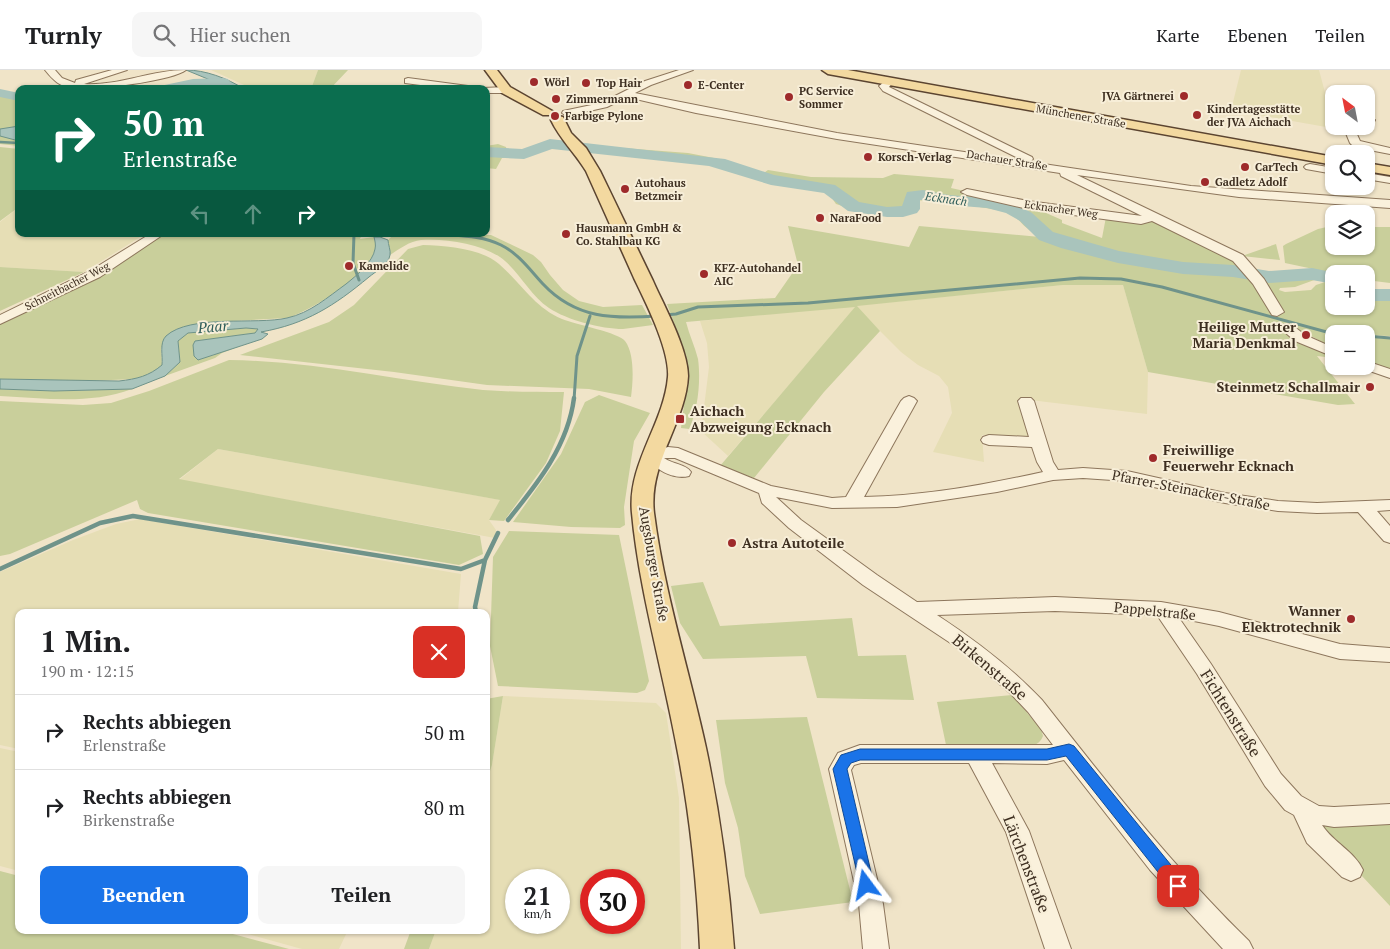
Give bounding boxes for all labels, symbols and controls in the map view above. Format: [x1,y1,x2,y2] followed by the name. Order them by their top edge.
[132,12,482,57] search box
[25,19,102,51] text: Turnly
[150,21,178,49] icon: search
[190,22,291,47] text: Hier suchen
[1156,23,1200,47] text: Karte
[1228,23,1287,47] text: Ebenen
[1315,23,1365,47] text: Teilen
[544,75,570,89] place label: Wörl
[528,76,540,88] marker: Wörl
[596,76,642,90] place label: Top Hair
[580,77,592,89] marker: Top Hair
[698,78,744,92] place label: E-Center
[682,79,694,91] marker: E-Center
[799,84,854,111] place label: PC Service Sommer
[1325,85,1375,135] north arrow
[1325,85,1375,375] map controls
[1102,89,1174,103] place label: JVA Gärtnerei
[1178,90,1190,102] marker: JVA Gärtnerei
[783,91,795,103] marker: PC Service Sommer
[566,92,638,106] place label: Zimmermann
[550,93,562,105] marker: Zimmermann
[123,100,204,146] text: 50 m
[1035,101,1127,131] street label: Münchener Straße
[1207,102,1301,129] place label: Kindertagesstätte der JVA Aichach
[40,105,105,170] icon: right
[565,109,644,123] place label: Farbige Pylone
[1191,109,1203,121] marker: Kindertagesstätte der JVA Aichach
[549,110,561,122] marker: Farbige Pylone
[123,144,237,173] text: Erlenstraße
[1325,145,1375,195] button: search
[966,147,1049,173] street label: Dachauer Straße
[878,150,952,164] place label: Korsch-Verlag
[862,151,874,163] marker: Korsch-Verlag
[1255,160,1298,174] place label: CarTech
[1239,161,1251,173] marker: CarTech
[1215,175,1288,189] place label: Gadletz Adolf
[635,176,686,203] place label: Autohaus Betzmeir
[1199,176,1211,188] marker: Gadletz Adolf
[619,183,631,195] marker: Autohaus Betzmeir
[923,188,968,209] water label: Ecknach
[1023,197,1099,221] street label: Ecknacher Weg
[186,200,214,228] icon: left
[239,200,267,228] icon: ahead
[292,200,320,228] icon: right
[1325,205,1375,255] button: layers
[830,211,882,225] place label: NaraFood
[814,212,826,224] marker: NaraFood
[576,221,682,248] place label: Hausmann GmbH & Co. Stahlbau KG
[560,228,572,240] marker: Hausmann GmbH & Co. Stahlbau KG
[22,258,112,313] street label: Schneitbacher Weg
[359,259,409,273] place label: Kamelide
[343,260,355,272] marker: Kamelide
[714,261,801,288] place label: KFZ-Autohandel AIC
[1325,265,1375,315] button: +
[698,268,710,280] marker: KFZ-Autohandel AIC
[196,315,230,337] water label: Paar
[1193,317,1296,352] place label: Heilige Mutter Maria Denkmal
[1325,325,1375,375] button: −
[1300,329,1312,341] marker: Heilige Mutter Maria Denkmal
[1216,377,1360,396] place label: Steinmetz Schallmair
[1364,381,1376,393] marker: Steinmetz Schallmair
[690,401,832,436] place label: Aichach Abzweigung Ecknach
[674,413,686,425] marker: Aichach Abzweigung Ecknach
[1163,440,1294,475] place label: Freiwillige Feuerwehr Ecknach
[1147,452,1159,464] marker: Freiwillige Feuerwehr Ecknach
[1110,465,1272,514] street label: Pfarrer-Steinacker-Straße
[635,505,674,623] street label: Augsburger Straße
[742,533,845,552] place label: Astra Autoteile
[726,537,738,549] marker: Astra Autoteile
[1113,597,1197,624] street label: Pappelstraße
[1242,601,1342,636] place label: Wanner Elektrotechnik
[1345,613,1357,625] marker: Wanner Elektrotechnik
[40,621,131,661] text: 1 Min.
[413,626,465,678] button: close
[948,629,1032,705] street label: Birkenstraße
[40,660,134,682] text: 190 m · 12:15
[1195,665,1267,761] street label: Fichtenstraße
[83,709,231,734] text: Rechts abbiegen
[40,718,68,746] icon: right
[424,720,465,745] text: 50 m
[83,734,166,756] text: Erlenstraße
[83,784,231,809] text: Rechts abbiegen
[40,793,68,821] icon: right
[424,795,465,820] text: 80 m
[83,809,175,831] text: Birkenstraße
[998,812,1056,916] street label: Lärchenstraße
[839,858,891,910] position arrow
[1157,865,1199,907] pin
[40,866,248,924] button: Beenden
[258,866,465,924] button: Teilen
[580,869,645,934] speed limit sign: 30
[1164,872,1192,900] icon: arrive
[523,879,552,912] text: 21
[524,906,551,921] text: km/h

